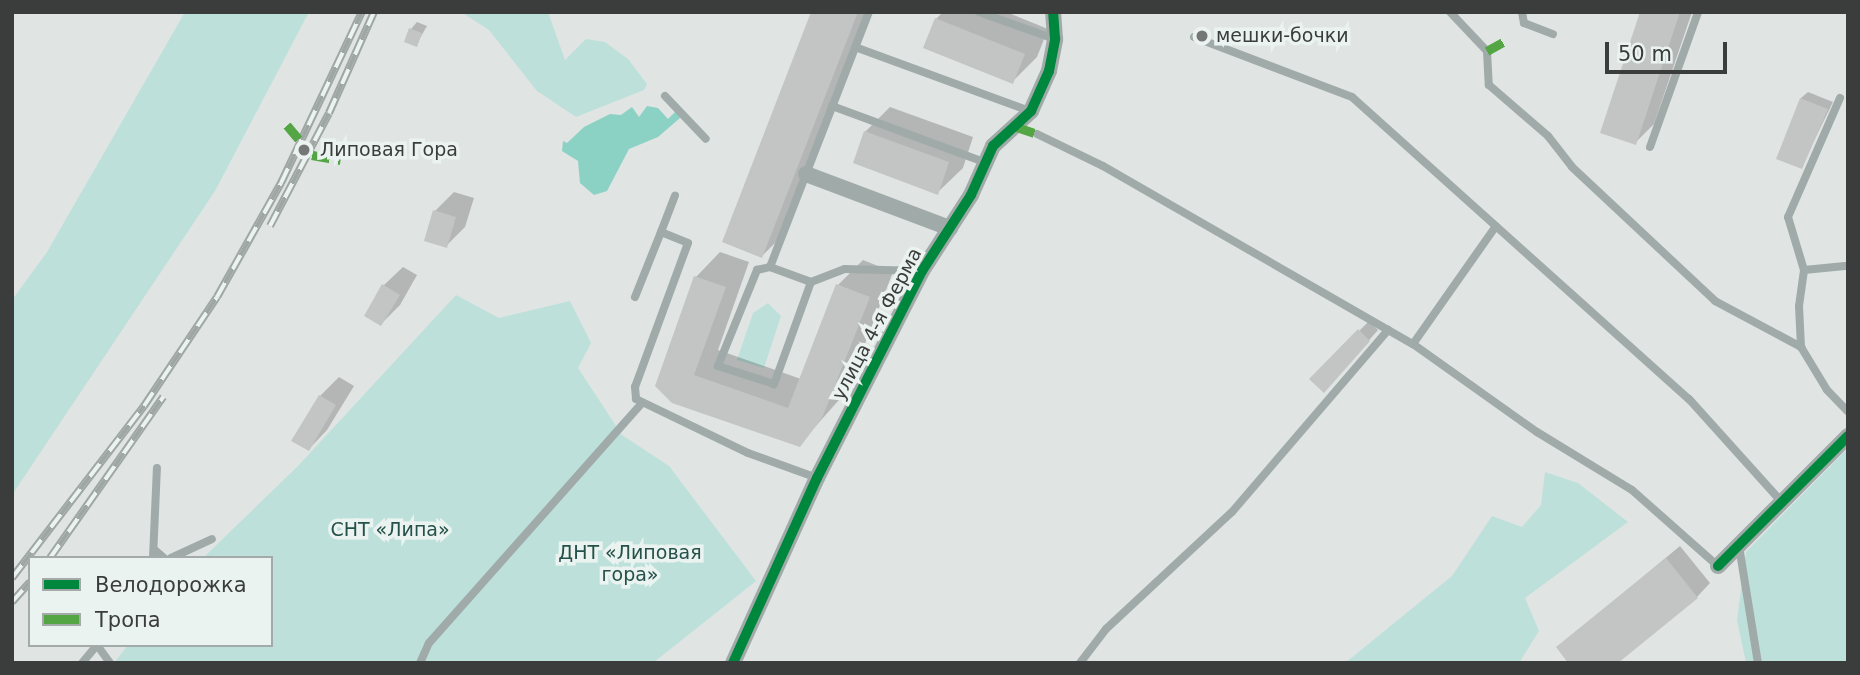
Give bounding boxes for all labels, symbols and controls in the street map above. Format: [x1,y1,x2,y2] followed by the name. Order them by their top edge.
[1216,25,1348,47] place label: мешки-бочки
[1194,28,1210,44] marker: мешки-бочки
[1608,28,1730,72] scale bar
[1618,42,1672,66] text: 50 m
[320,139,458,161] place label: Липовая Гора
[294,140,314,160] marker: Липовая Гора
[827,244,927,404] street label: улица 4-я Ферма
[330,519,450,541] park label: СНТ «Липа»
[558,542,702,586] park label: ДНТ «Липовая гора»
[28,556,273,647] legend
[95,573,247,597] text: Велодорожка
[95,608,161,632] text: Тропа

